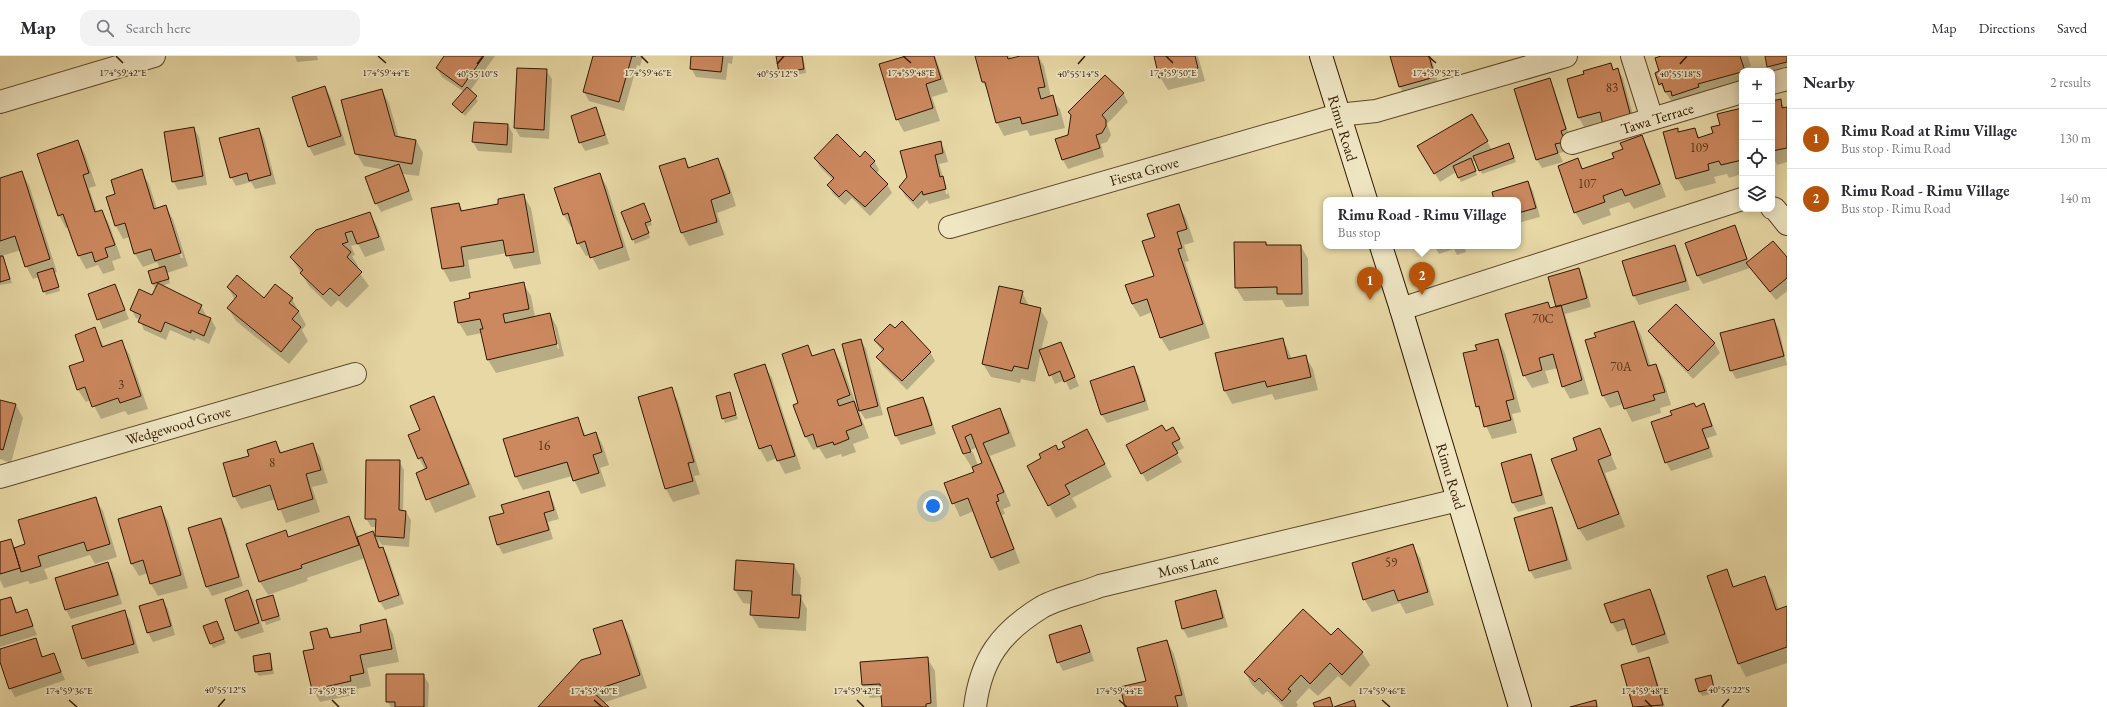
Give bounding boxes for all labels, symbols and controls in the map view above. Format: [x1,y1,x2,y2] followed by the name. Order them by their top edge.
[80,10,360,46] search box
[20,15,56,40] text: Map
[94,17,116,39] icon: search
[126,18,191,37] text: Search here
[1931,19,1957,37] text: Map
[1979,19,2035,37] text: Directions
[2057,19,2087,37] text: Saved
[99,66,147,79] text: 174°59'42"E
[362,66,410,79] text: 174°59'44"E
[624,66,672,79] text: 174°59'46"E
[887,66,935,79] text: 174°59'48"E
[1149,66,1197,79] text: 174°59'50"E
[1412,66,1460,79] text: 174°59'52"E
[456,67,498,80] text: 40°55'10"S
[756,67,798,80] text: 40°55'12"S
[1057,67,1099,80] text: 40°55'14"S
[1659,67,1701,80] text: 40°55'18"S
[1739,68,1775,212] map controls
[1739,68,1775,104] button: +
[1803,71,1855,93] text: Nearby
[2050,74,2091,91] text: 2 results
[1606,79,1618,96] house number: 83
[1324,93,1362,164] street label: Rimu Road
[1618,98,1696,138] street label: Tawa Terrace
[1739,104,1775,140] button: −
[1841,121,2017,140] text: Rimu Road at Rimu Village
[1813,130,1819,147] text: 1
[2060,130,2091,147] text: 130 m
[1690,139,1709,156] house number: 109
[1739,140,1775,176] button: locate
[1841,140,1951,157] text: Bus stop · Rimu Road
[1107,152,1181,190] street label: Fiesta Grove
[1578,175,1597,192] house number: 107
[1739,176,1775,212] button: layers
[1841,181,2009,200] text: Rimu Road - Rimu Village
[1813,190,1819,207] text: 2
[2060,190,2091,207] text: 140 m
[1323,197,1521,249] popup
[1841,200,1951,217] text: Bus stop · Rimu Road
[1338,205,1506,224] text: Rimu Road - Rimu Village
[1338,224,1381,241] text: Bus stop
[1409,262,1435,295] pin: 2
[1357,267,1383,300] pin: 1
[1532,310,1554,327] house number: 70C
[1610,358,1633,375] house number: 70A
[118,376,124,393] house number: 3
[123,401,233,449] street label: Wedgewood Grove
[538,437,550,454] house number: 16
[1432,441,1470,512] street label: Rimu Road
[269,454,275,471] house number: 8
[923,496,943,516] your location
[1156,548,1220,582] street label: Moss Lane
[1385,554,1398,571] house number: 59
[204,683,246,696] text: 40°55'12"S
[1708,683,1750,696] text: 40°55'22"S
[45,684,93,697] text: 174°59'36"E
[308,684,356,697] text: 174°59'38"E
[570,684,618,697] text: 174°59'40"E
[833,684,881,697] text: 174°59'42"E
[1095,684,1143,697] text: 174°59'44"E
[1358,684,1406,697] text: 174°59'46"E
[1621,684,1669,697] text: 174°59'48"E

